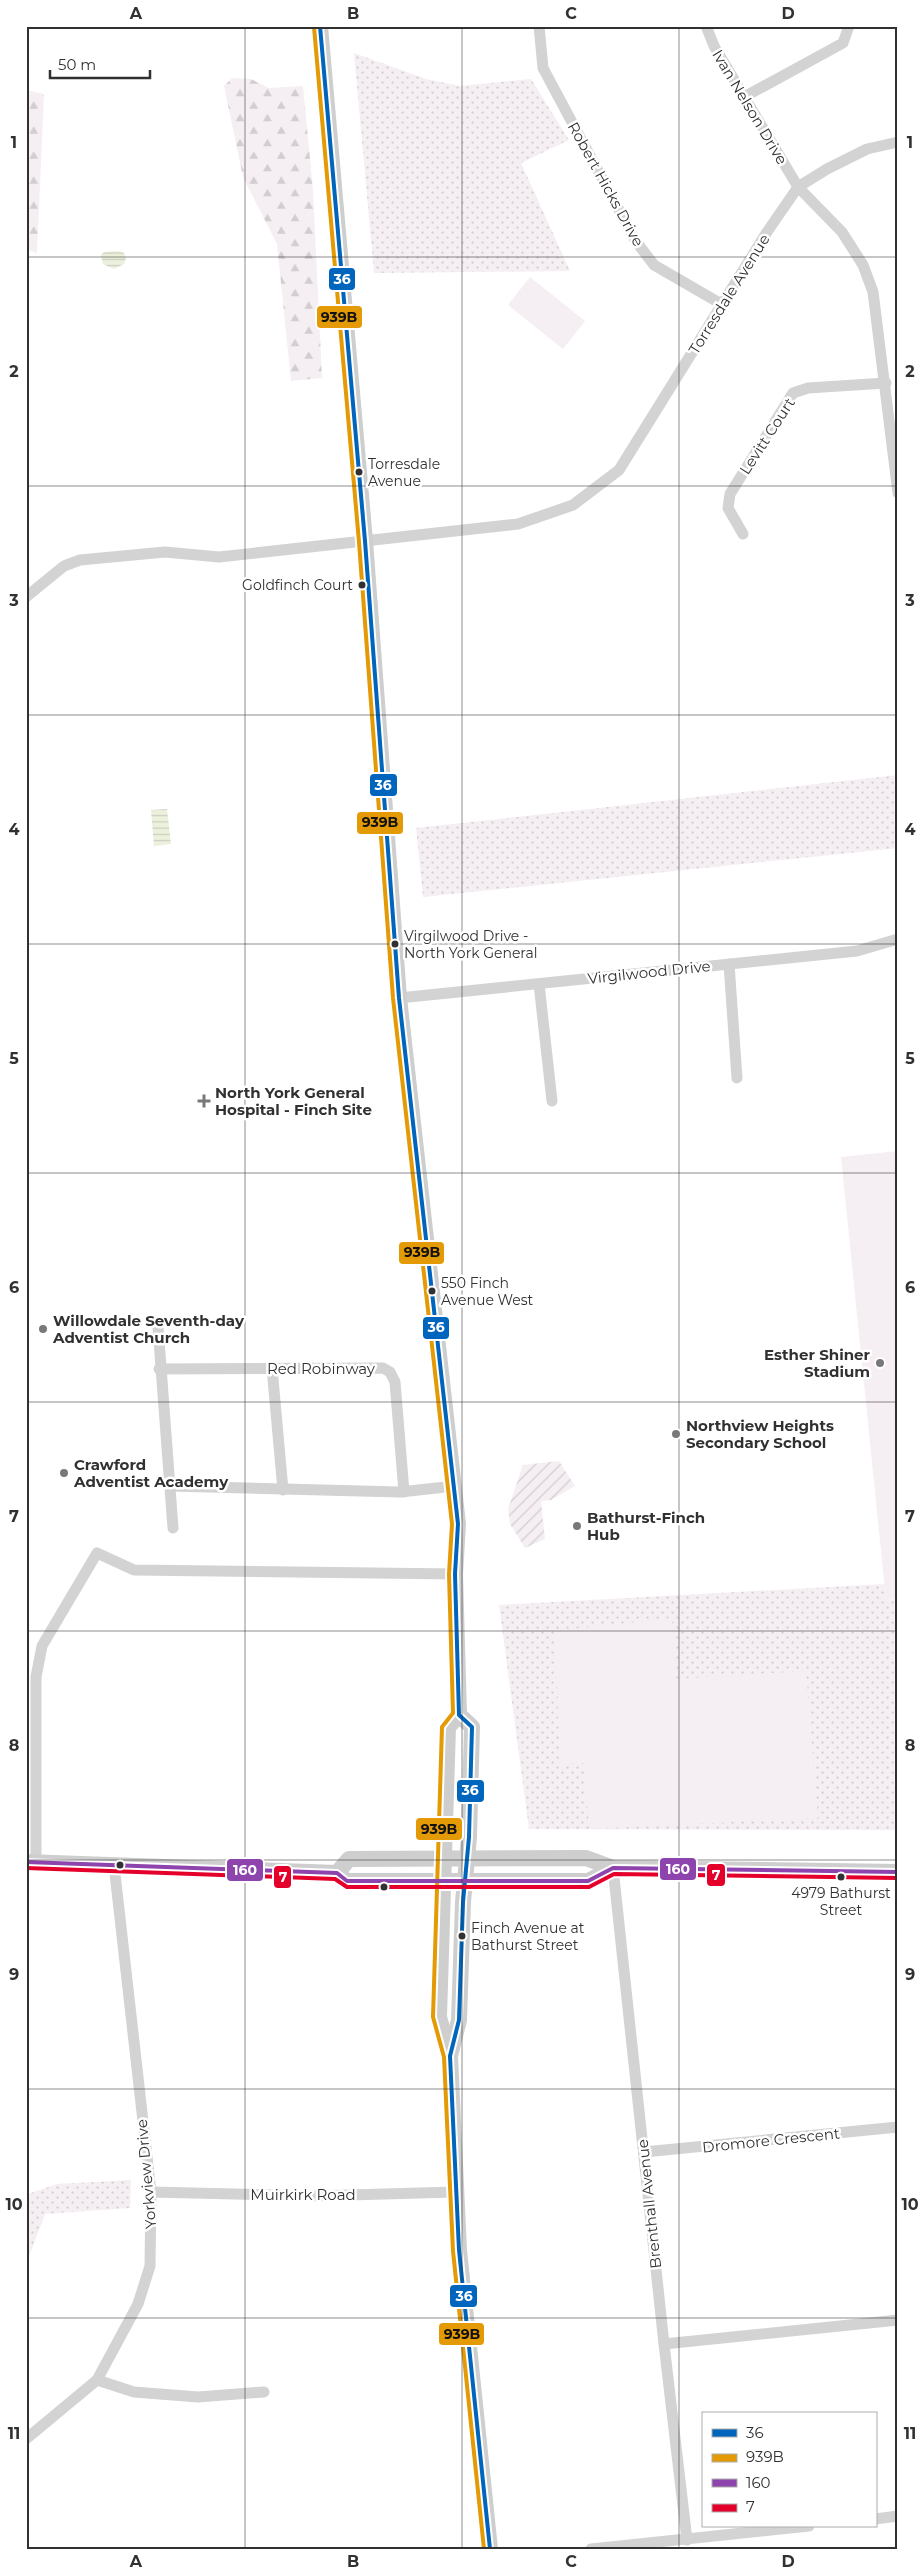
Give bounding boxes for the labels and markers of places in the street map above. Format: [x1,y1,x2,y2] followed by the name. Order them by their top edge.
[368,455,440,490] place label: Torresdale Avenue
[354,467,364,477] marker: Torresdale Avenue
[242,576,353,594] place label: Goldfinch Court
[357,580,367,590] marker: Goldfinch Court
[404,927,537,962] place label: Virgilwood Drive - North York General
[390,939,400,949] marker: Virgilwood Drive - North York General
[215,1083,372,1119] place label: North York General Hospital - Finch Site
[197,1094,211,1108] marker: North York General Hospital - Finch Site
[441,1274,534,1309] place label: 550 Finch Avenue West
[427,1286,437,1296] marker: 550 Finch Avenue West
[52,1311,245,1347] place label: Willowdale Seventh-day Adventist Church
[37,1323,49,1335] marker: Willowdale Seventh-day Adventist Church
[764,1345,871,1381] place label: Esther Shiner Stadium
[874,1357,886,1369] marker: Esther Shiner Stadium
[686,1416,834,1452] place label: Northview Heights Secondary School
[670,1428,682,1440] marker: Northview Heights Secondary School
[73,1455,229,1491] place label: Crawford Adventist Academy
[58,1467,70,1479] marker: Crawford Adventist Academy
[587,1508,705,1544] place label: Bathurst-Finch Hub
[571,1520,583,1532] marker: Bathurst-Finch Hub
[115,1860,125,1870] unlabelled marker
[836,1872,846,1882] marker: 4979 Bathurst Street
[379,1882,389,1892] unlabelled marker
[791,1884,891,1919] place label: 4979 Bathurst Street
[471,1919,585,1954] place label: Finch Avenue at Bathurst Street
[457,1931,467,1941] marker: Finch Avenue at Bathurst Street

